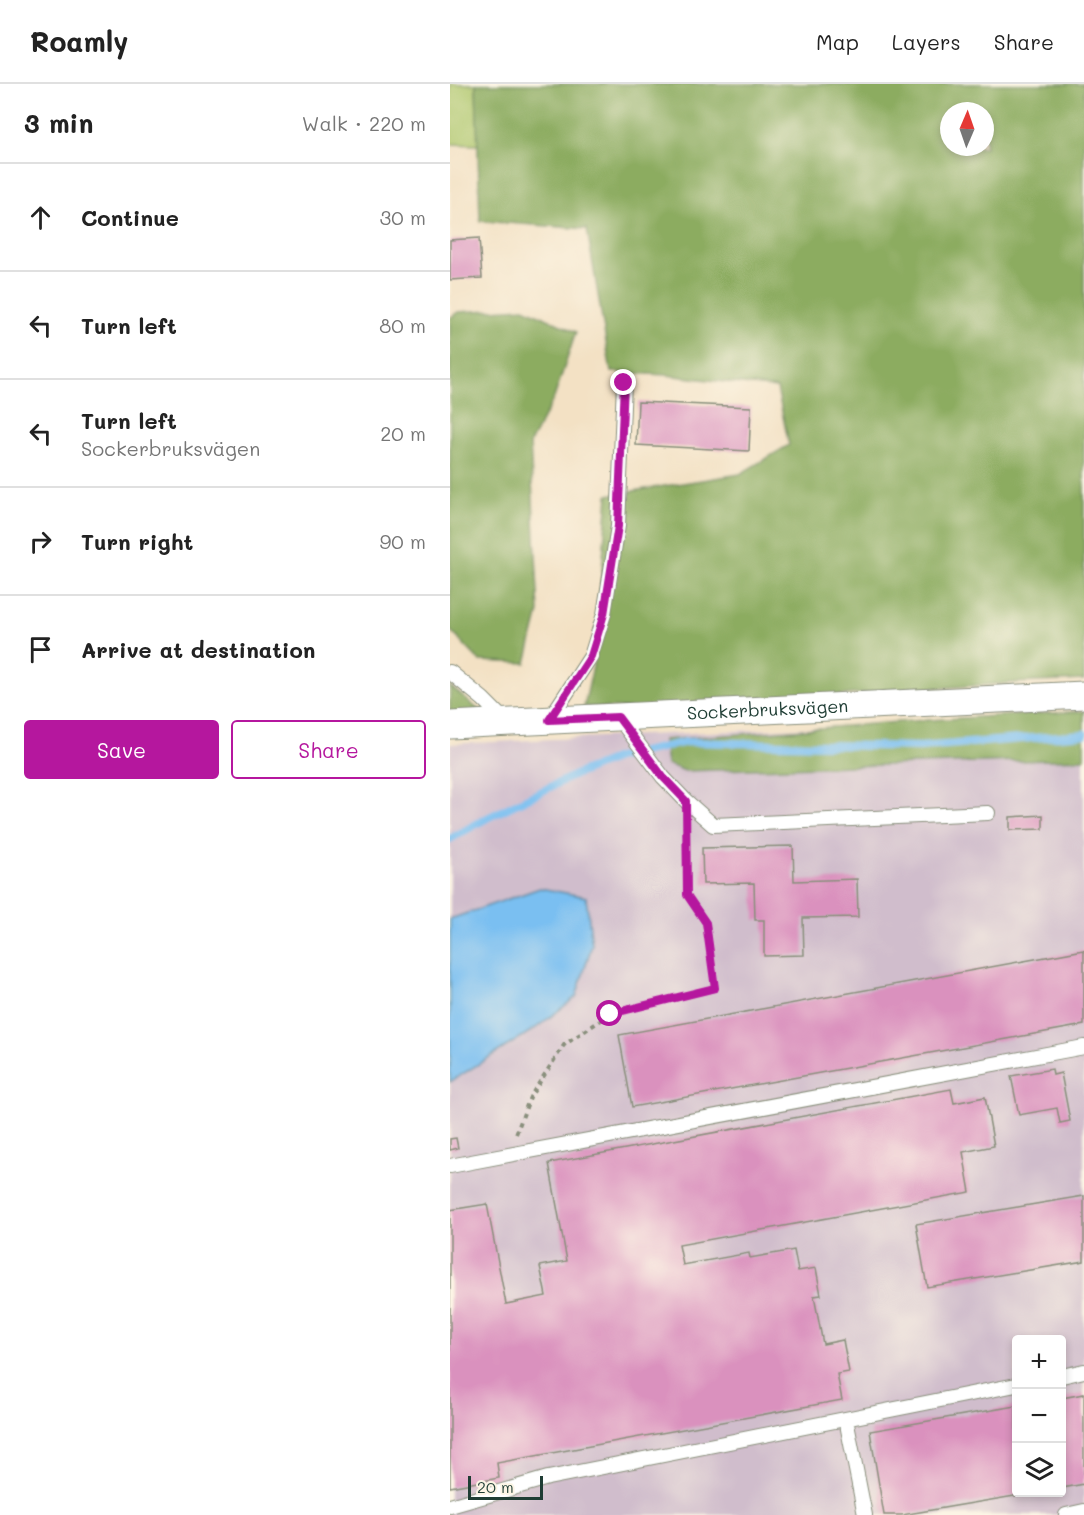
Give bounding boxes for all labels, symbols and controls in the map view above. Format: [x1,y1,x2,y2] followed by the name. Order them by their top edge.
[30,23,129,59] text: Roamly
[816,28,859,55] text: Map
[892,28,961,55] text: Layers
[994,28,1054,55] text: Share
[940,102,994,156] north arrow
[24,106,93,140] text: 3 min
[302,110,426,136] text: Walk · 220 m
[24,201,57,234] icon: ahead
[81,203,179,232] text: Continue
[380,204,426,230] text: 30 m
[24,309,57,342] icon: left
[81,311,177,340] text: Turn left
[379,312,426,338] text: 80 m
[610,369,636,395] route end
[81,406,177,435] text: Turn left
[24,417,57,450] icon: left
[380,420,426,446] text: 20 m
[81,435,260,461] text: Sockerbruksvägen
[24,525,57,558] icon: right
[81,527,193,556] text: Turn right
[380,528,426,554] text: 90 m
[24,633,57,666] icon: arrive
[81,635,316,664] text: Arrive at destination
[686,693,849,725] street label: Sockerbruksvägen
[24,720,219,779] button: Save
[231,720,426,779] button: Share
[596,1000,622,1026] route start
[1012,1335,1066,1497] map controls
[1012,1335,1066,1389] button: +
[1012,1389,1066,1443] button: −
[1012,1443,1066,1497] button: layers
[468,1473,543,1500] scale bar
[477,1476,514,1497] text: 20 m

